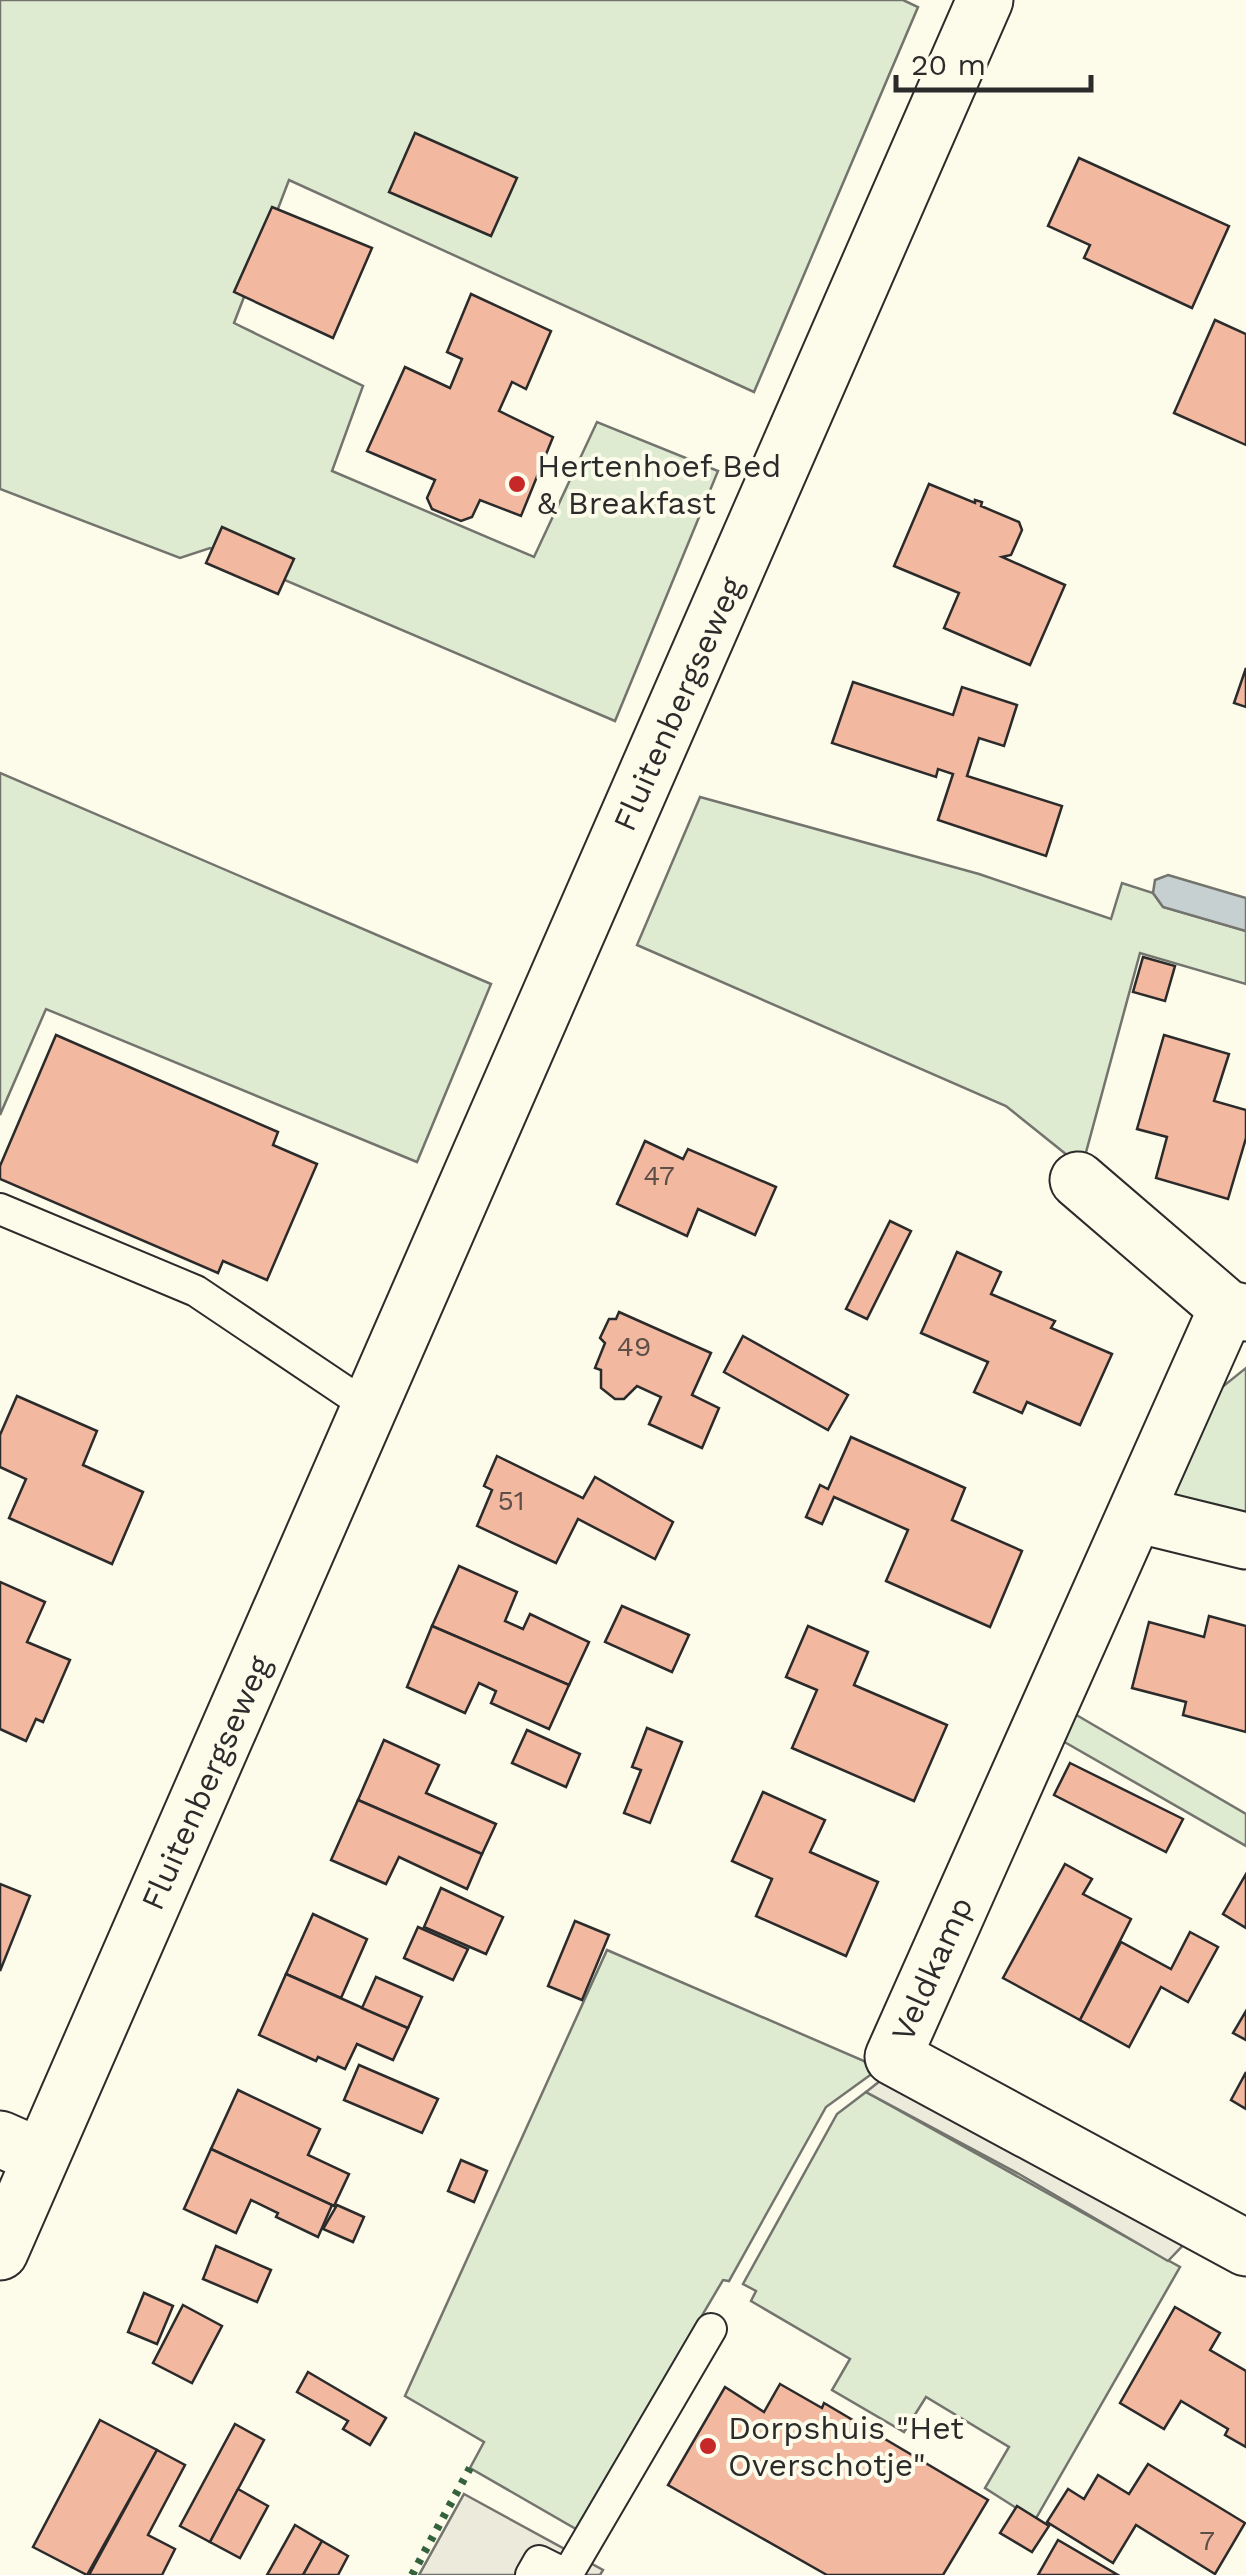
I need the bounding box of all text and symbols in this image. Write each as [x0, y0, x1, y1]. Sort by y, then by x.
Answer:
scale bar [896, 30, 1091, 92]
text: 20 m [911, 47, 986, 82]
place label: Hertenhoef Bed & Breakfast [537, 447, 781, 522]
marker: Hertenhoef Bed & Breakfast [506, 473, 528, 495]
street label: Fluitenbergseweg [605, 570, 751, 837]
house number: 47 [643, 1159, 675, 1192]
house number: 49 [617, 1330, 651, 1363]
house number: 51 [497, 1484, 525, 1517]
street label: Fluitenbergseweg [133, 1649, 279, 1916]
street label: Veldkamp [883, 1891, 981, 2047]
place label: Dorpshuis "Het Overschotje" [728, 2409, 964, 2484]
marker: Dorpshuis "Het Overschotje" [697, 2435, 719, 2457]
house number: 7 [1199, 2524, 1215, 2557]

